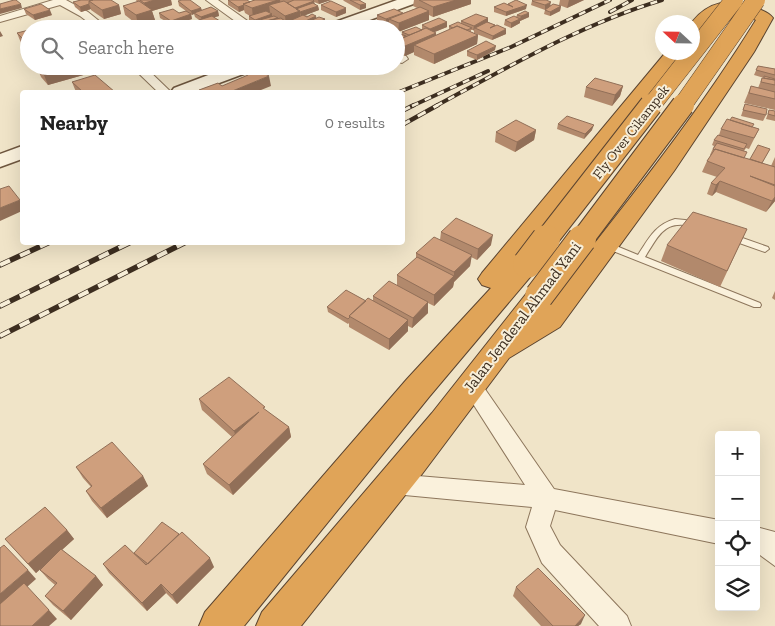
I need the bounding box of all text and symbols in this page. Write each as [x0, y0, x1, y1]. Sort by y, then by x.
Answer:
north arrow [655, 15, 700, 60]
search box [20, 20, 405, 75]
icon: search [38, 34, 66, 62]
text: Search here [78, 36, 174, 59]
street label: Fly Over Cikampek [589, 81, 673, 182]
text: Nearby [40, 110, 108, 135]
text: 0 results [325, 113, 385, 132]
street label: Jalan Jenderal Ahmad Yani [459, 238, 585, 396]
map controls [715, 431, 760, 611]
button: + [715, 431, 760, 476]
button: − [715, 476, 760, 521]
button: locate [715, 521, 760, 566]
button: layers [715, 566, 760, 611]

